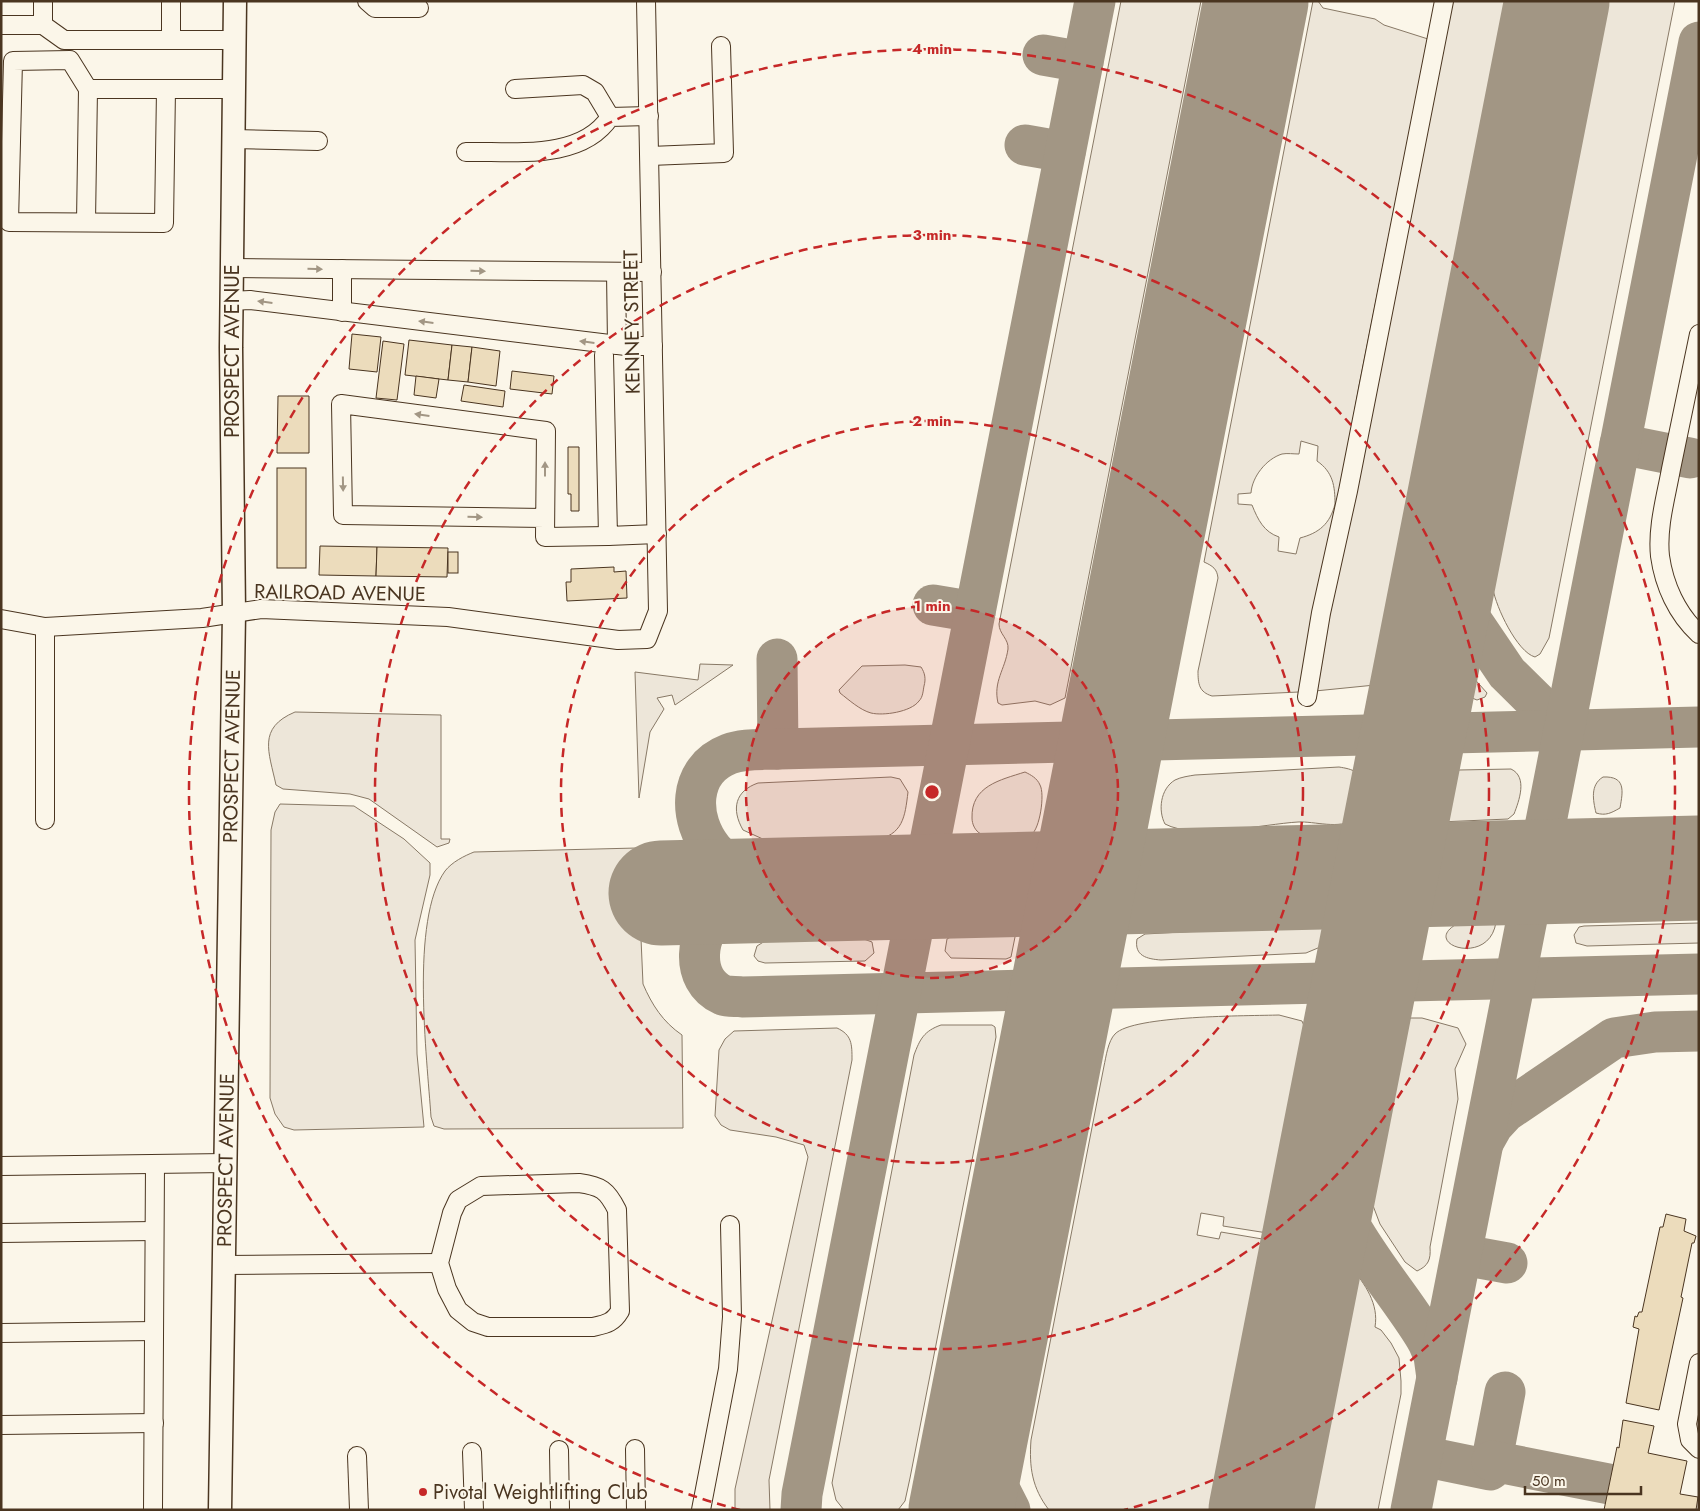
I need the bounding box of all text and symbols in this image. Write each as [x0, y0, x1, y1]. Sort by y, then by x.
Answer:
text: 4 min [912, 38, 952, 60]
text: 3 min [913, 224, 951, 246]
street label: KENNEY STREET [616, 249, 648, 394]
street label: PROSPECT AVENUE [218, 264, 247, 438]
one-way arrow [308, 265, 324, 273]
one-way arrow [470, 267, 486, 275]
one-way arrow [256, 298, 272, 306]
one-way arrow [418, 318, 434, 326]
one-way arrow [579, 338, 595, 346]
one-way arrow [414, 410, 430, 418]
text: 2 min [912, 410, 952, 432]
one-way arrow [542, 461, 550, 477]
one-way arrow [339, 477, 347, 493]
one-way arrow [467, 513, 483, 521]
street label: RAILROAD AVENUE [254, 577, 426, 609]
text: 1 min [913, 595, 951, 617]
street label: PROSPECT AVENUE [216, 669, 248, 843]
centre of rings [923, 783, 941, 801]
street label: PROSPECT AVENUE [210, 1073, 242, 1247]
scale bar [1525, 1464, 1641, 1496]
text: 50 m [1532, 1470, 1566, 1492]
place label: Pivotal Weightlifting Club [433, 1478, 648, 1507]
marker: Pivotal Weightlifting Club [417, 1486, 429, 1498]

